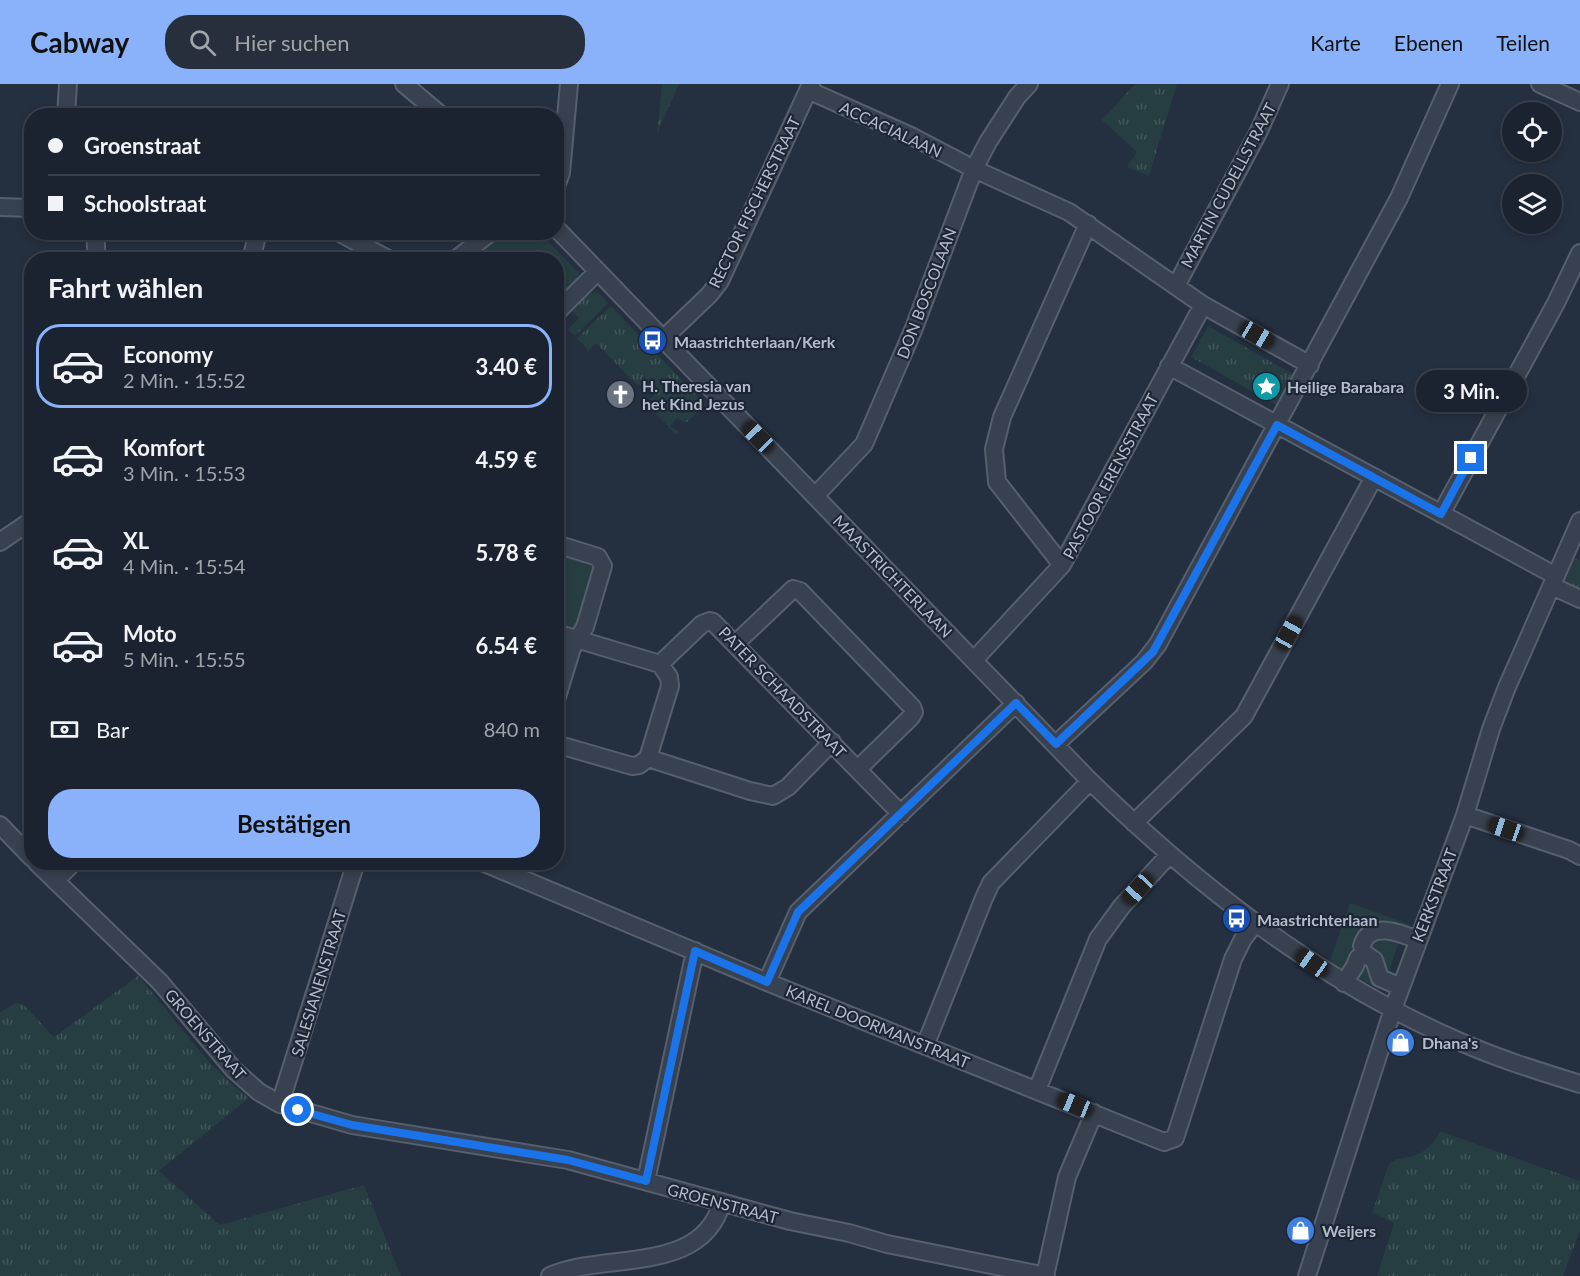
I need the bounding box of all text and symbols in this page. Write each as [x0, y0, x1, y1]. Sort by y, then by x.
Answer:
search box [165, 15, 585, 69]
text: Cabway [30, 25, 129, 59]
icon: search [186, 26, 219, 59]
text: Hier suchen [234, 29, 349, 56]
text: Karte [1310, 30, 1361, 55]
text: Ebenen [1394, 30, 1463, 55]
text: Teilen [1496, 30, 1550, 55]
street label: ACCACIALAAN [837, 97, 945, 161]
street label: MARTIN CUDELLSTRAAT [1176, 99, 1280, 271]
map controls [1502, 102, 1562, 234]
button: locate [1502, 102, 1562, 162]
street label: RECTOR FISCHERSTRAAT [704, 113, 804, 291]
text: Groenstraat [84, 132, 201, 159]
button: layers [1502, 174, 1562, 234]
text: Schoolstraat [84, 190, 206, 217]
street label: DON BOSCOLAAN [892, 225, 960, 361]
text: Fahrt wählen [48, 271, 203, 304]
car [1237, 318, 1277, 352]
bus stop icon: Maastrichterlaan/Kerk [637, 325, 669, 357]
place label: Maastrichterlaan/Kerk [674, 332, 836, 351]
icon: car [51, 339, 105, 393]
text: Economy [123, 341, 213, 368]
text: 3.40 € [475, 353, 537, 380]
text: 2 Min. · 15:52 [123, 368, 246, 392]
place icon: Heilige Barabara [1250, 370, 1282, 402]
callout: 3 Min. [1416, 371, 1526, 413]
place label: H. Theresia van het Kind Jezus [642, 376, 751, 413]
place label: Heilige Barabara [1287, 377, 1404, 396]
church icon: H. Theresia van het Kind Jezus [605, 378, 637, 410]
text: 3 Min. [1443, 379, 1500, 403]
street label: PASTOOR ERENSSTRAAT [1058, 390, 1162, 562]
car [739, 418, 777, 456]
icon: car [51, 432, 105, 486]
text: Komfort [123, 434, 205, 461]
route end [1457, 444, 1484, 471]
text: 4.59 € [475, 446, 537, 473]
text: 3 Min. · 15:53 [123, 461, 246, 485]
street label: MAASTRICHTERLAAN [830, 511, 956, 641]
icon: car [51, 525, 105, 579]
text: XL [123, 527, 149, 554]
text: 5.78 € [475, 539, 537, 566]
text: 4 Min. · 15:54 [123, 554, 246, 578]
car [1272, 613, 1306, 653]
icon: car [51, 618, 105, 672]
text: Moto [123, 620, 177, 647]
street label: PATER SCHAADSTRAAT [715, 623, 851, 762]
text: 6.54 € [475, 632, 537, 659]
text: 5 Min. · 15:55 [123, 647, 246, 671]
icon: cash [48, 713, 81, 746]
text: Bar [96, 716, 129, 743]
text: 840 m [484, 717, 540, 741]
button: Bestätigen [48, 789, 540, 858]
car [1486, 815, 1526, 843]
street label: KERKSTRAAT [1407, 845, 1461, 944]
car [1119, 870, 1157, 908]
bus stop icon: Maastrichterlaan [1220, 903, 1252, 935]
street label: SALESIANENSTRAAT [287, 907, 350, 1059]
place label: Maastrichterlaan [1257, 910, 1377, 929]
car [1292, 945, 1332, 981]
street label: KAREL DOORMANSTRAAT [783, 980, 973, 1072]
street label: GROENSTRAAT [161, 985, 251, 1084]
shop icon: Dhana's [1385, 1026, 1417, 1058]
place label: Dhana's [1422, 1033, 1478, 1052]
car [1055, 1090, 1095, 1120]
route start [284, 1096, 311, 1123]
street label: GROENSTRAAT [665, 1179, 781, 1227]
shop icon: Weijers [1285, 1214, 1317, 1246]
place label: Weijers [1322, 1221, 1376, 1240]

